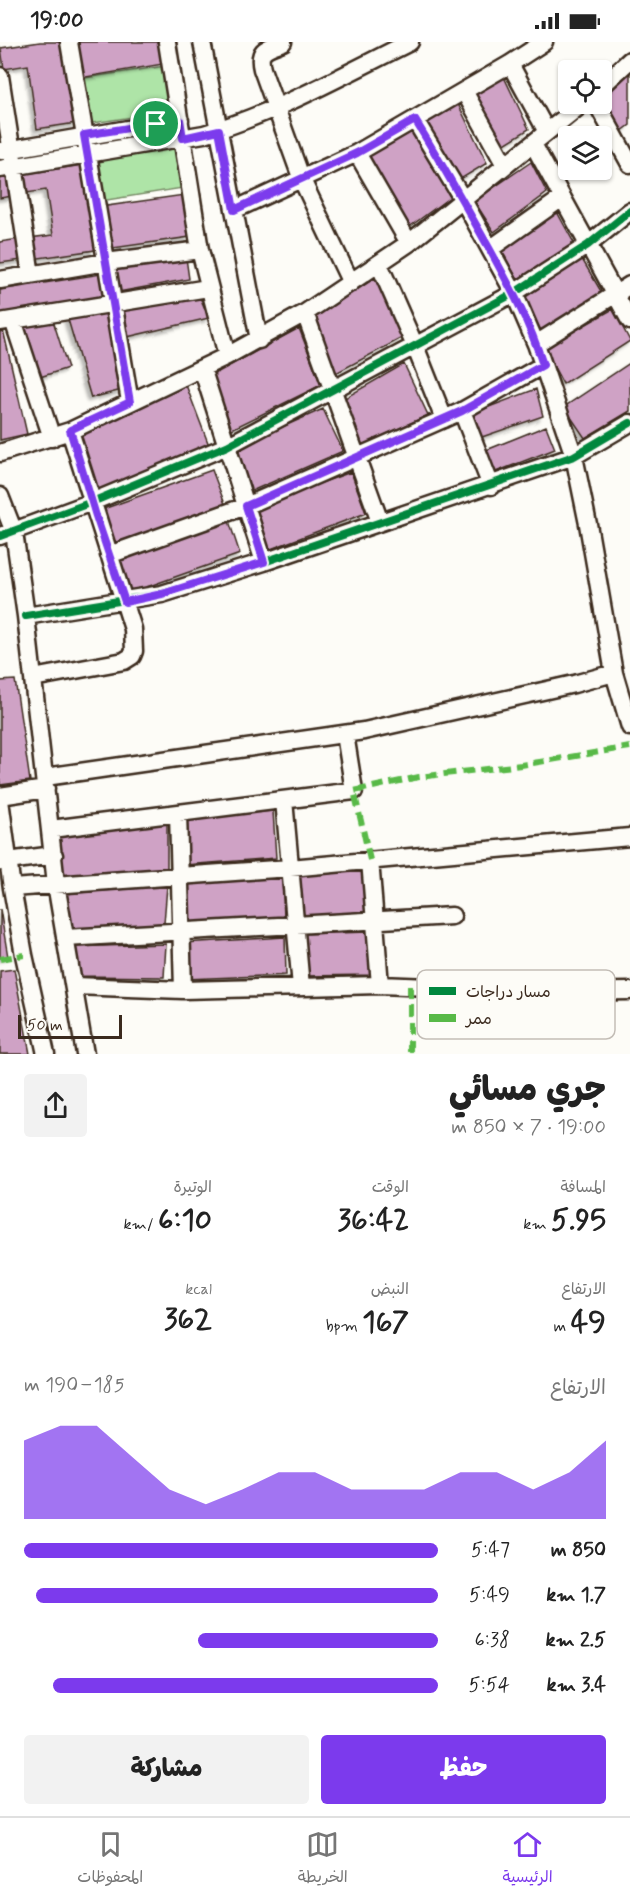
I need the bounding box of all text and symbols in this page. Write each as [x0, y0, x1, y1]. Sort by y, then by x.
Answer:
text: 19:00 [30, 7, 84, 35]
map controls [558, 60, 612, 180]
button: locate [558, 60, 612, 114]
pin [130, 98, 181, 149]
icon: arrive [139, 107, 172, 140]
button: layers [558, 126, 612, 180]
legend [417, 970, 615, 1039]
text: مسار دراجات [466, 982, 551, 1003]
text: ممر [464, 1009, 492, 1030]
scale bar [18, 1012, 122, 1040]
text: 50 m [27, 1015, 63, 1036]
text: جري مسائي [449, 1069, 606, 1113]
button: share [24, 1074, 87, 1137]
text: 19:00 · 7 × 850 m [451, 1114, 606, 1141]
text: الوتيرة [173, 1177, 212, 1198]
text: الوقت [372, 1177, 409, 1198]
text: المسافة [560, 1177, 606, 1198]
text: 6:10 [158, 1201, 212, 1240]
text: 36:42 [338, 1201, 409, 1240]
text: 5.95 [551, 1201, 606, 1240]
text: /km [123, 1214, 158, 1235]
text: km [523, 1214, 551, 1235]
text: kcal [185, 1279, 212, 1300]
text: النبض [371, 1279, 409, 1300]
text: الارتفاع [561, 1279, 606, 1300]
text: 362 [164, 1300, 212, 1339]
text: 167 [362, 1303, 409, 1342]
text: 49 [571, 1303, 606, 1342]
text: bpm [326, 1316, 362, 1337]
text: m [554, 1316, 571, 1337]
text: 185–190 m [24, 1372, 125, 1399]
text: الارتفاع [550, 1375, 606, 1402]
text: 5:47 [471, 1537, 510, 1564]
text: 850 m [551, 1537, 606, 1564]
text: 5:49 [469, 1582, 510, 1609]
text: 1.7 km [546, 1582, 606, 1609]
text: 6:38 [474, 1627, 510, 1654]
text: 2.5 km [545, 1627, 606, 1654]
text: 5:54 [469, 1672, 510, 1699]
text: 3.4 km [547, 1672, 606, 1699]
button: مشاركة [24, 1735, 309, 1804]
button: حفظ [321, 1735, 606, 1804]
tab: المحفوظات [77, 1828, 143, 1891]
tab: الخريطة [298, 1828, 348, 1891]
tab: الرئيسية [502, 1828, 553, 1891]

